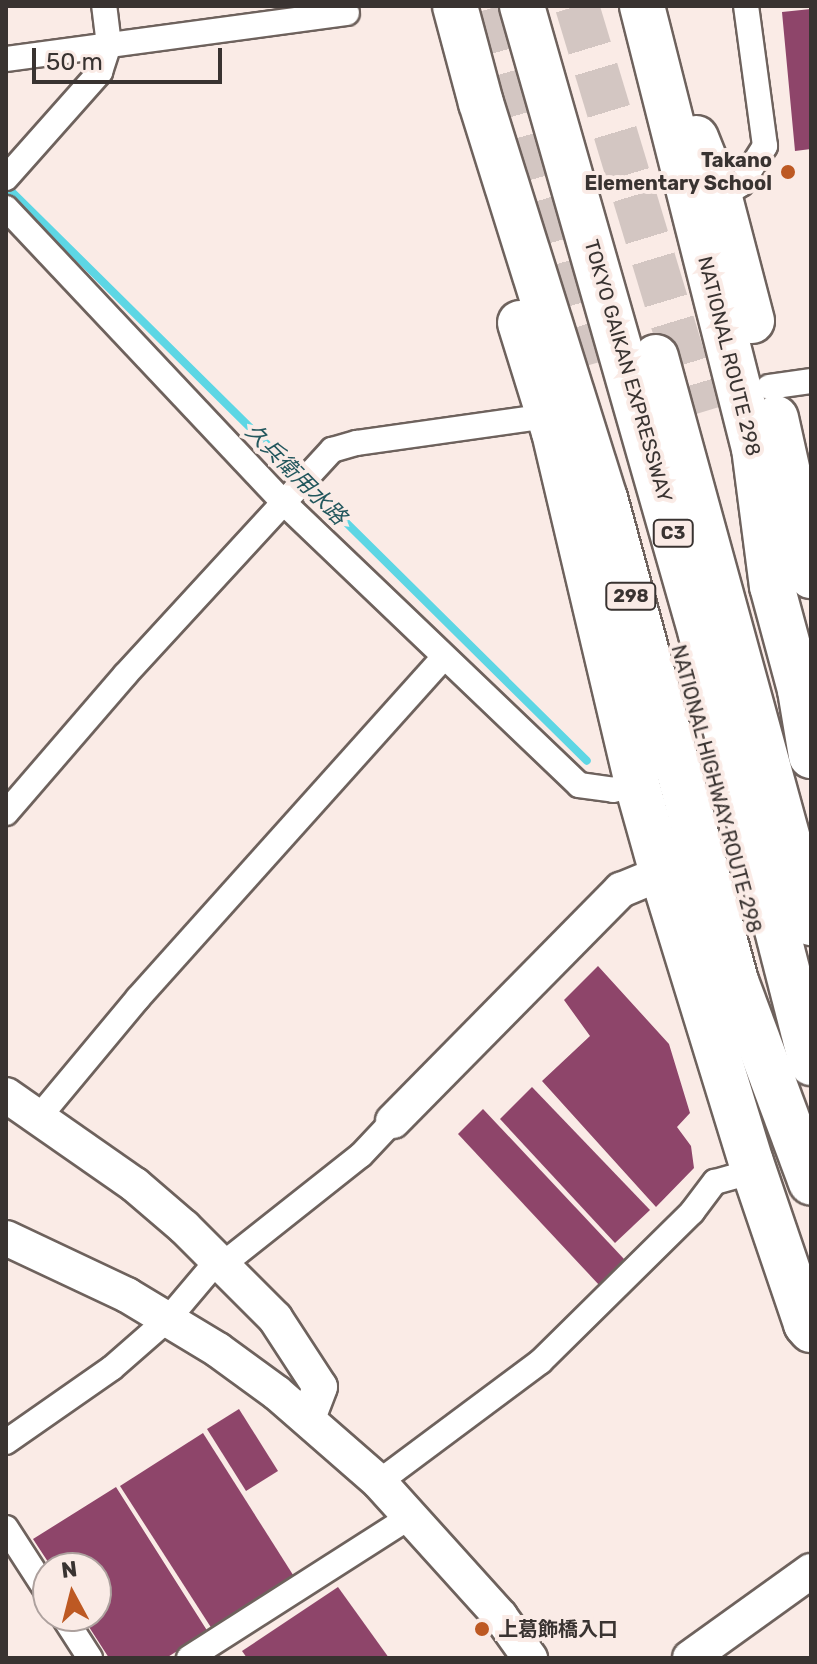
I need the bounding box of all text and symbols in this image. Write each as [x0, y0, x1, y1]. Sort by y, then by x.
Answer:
scale bar [36, 32, 226, 82]
text: 50 m [46, 48, 103, 76]
place label: Takano Elementary School [584, 148, 772, 195]
marker: Takano Elementary School [779, 163, 797, 181]
street label: TOKYO GAIKAN EXPRESSWAY [579, 237, 677, 505]
street label: NATIONAL ROUTE 298 [693, 253, 765, 459]
water label: 久兵衛用水路 [240, 418, 352, 530]
road number: C3 [651, 519, 695, 547]
road number: 298 [605, 582, 657, 610]
street label: NATIONAL HIGHWAY ROUTE 298 [666, 642, 766, 936]
north arrow [32, 1552, 112, 1632]
text: N [60, 1555, 79, 1584]
place label: 上葛飾橋入口 [498, 1617, 618, 1641]
marker: 上葛飾橋入口 [473, 1620, 491, 1638]

